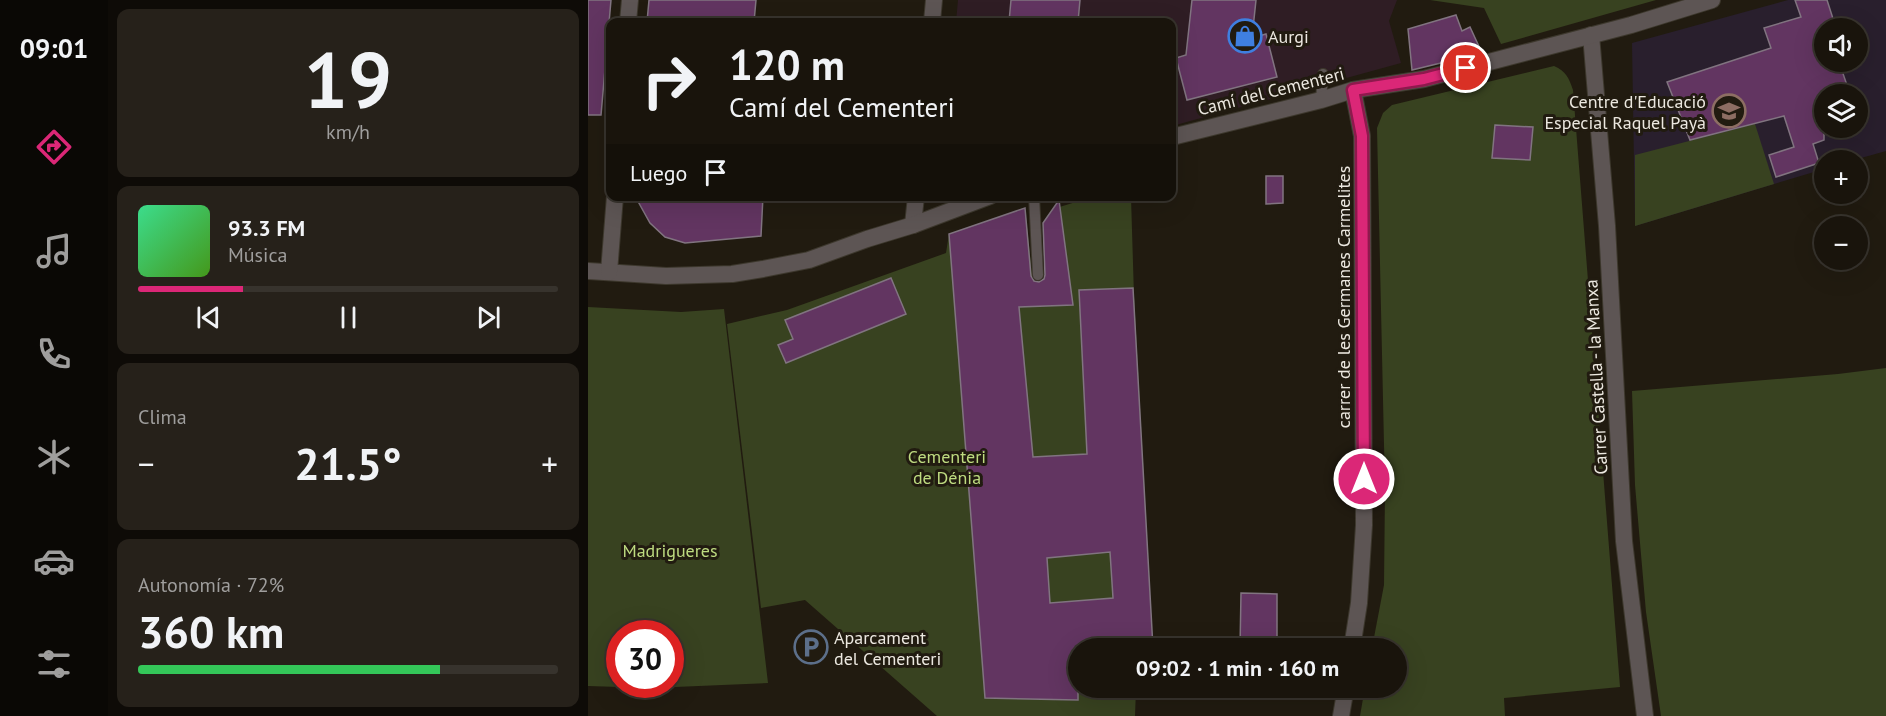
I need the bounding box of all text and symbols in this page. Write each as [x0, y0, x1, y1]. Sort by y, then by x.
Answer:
shop icon: Aurgi [1227, 18, 1263, 54]
map controls [1814, 18, 1868, 270]
button: sound [1814, 18, 1868, 72]
place label: Aurgi [1268, 25, 1309, 48]
text: 19 [304, 29, 392, 130]
text: 09:01 [20, 31, 88, 65]
text: 120 m [729, 37, 845, 92]
icon: right [630, 42, 708, 120]
pin [1440, 42, 1491, 93]
icon: arrive [1449, 51, 1482, 84]
street label: Camí del Cementeri [1195, 62, 1347, 120]
button: layers [1814, 84, 1868, 138]
text: Camí del Cementeri [729, 90, 955, 124]
place label: Centre d'Educació Especial Raquel Payà [1544, 90, 1706, 134]
school or university icon: Centre d'Educació Especial Raquel Payà [1711, 93, 1747, 129]
text: km/h [326, 119, 370, 145]
icon: directions [33, 126, 75, 168]
button: + [1814, 150, 1868, 204]
icon: arrive [699, 156, 732, 189]
text: Luego [630, 159, 687, 187]
street label: carrer de les Germanes Carmelites [1332, 166, 1355, 428]
text: 93.3 FM [228, 214, 305, 242]
button: − [1814, 216, 1868, 270]
icon: music [33, 230, 75, 272]
text: Música [228, 242, 287, 268]
street label: Carrer Castella - la Manxa [1579, 279, 1613, 475]
icon: previous [192, 301, 225, 334]
icon: pause [332, 301, 365, 334]
icon: next [472, 301, 505, 334]
icon: phone [33, 333, 75, 375]
text: Clima [138, 404, 187, 430]
text: 21.5° [294, 434, 402, 492]
icon: climate [33, 436, 75, 478]
text: − [138, 442, 155, 485]
text: + [541, 442, 558, 485]
park label: Cementeri de Dénia [908, 445, 986, 489]
position arrow [1332, 447, 1396, 511]
park label: Madrigueres [622, 539, 718, 562]
icon: car [33, 540, 75, 582]
text: Autonomía · 72% [138, 572, 284, 598]
text: 360 km [138, 602, 284, 660]
speed limit sign: 30 [606, 620, 684, 698]
place label: Aparcament del Cementeri [834, 626, 941, 670]
parking icon: Aparcament del Cementeri [793, 629, 829, 665]
icon: filters [33, 643, 75, 685]
text: 09:02 · 1 min · 160 m [1136, 654, 1339, 682]

